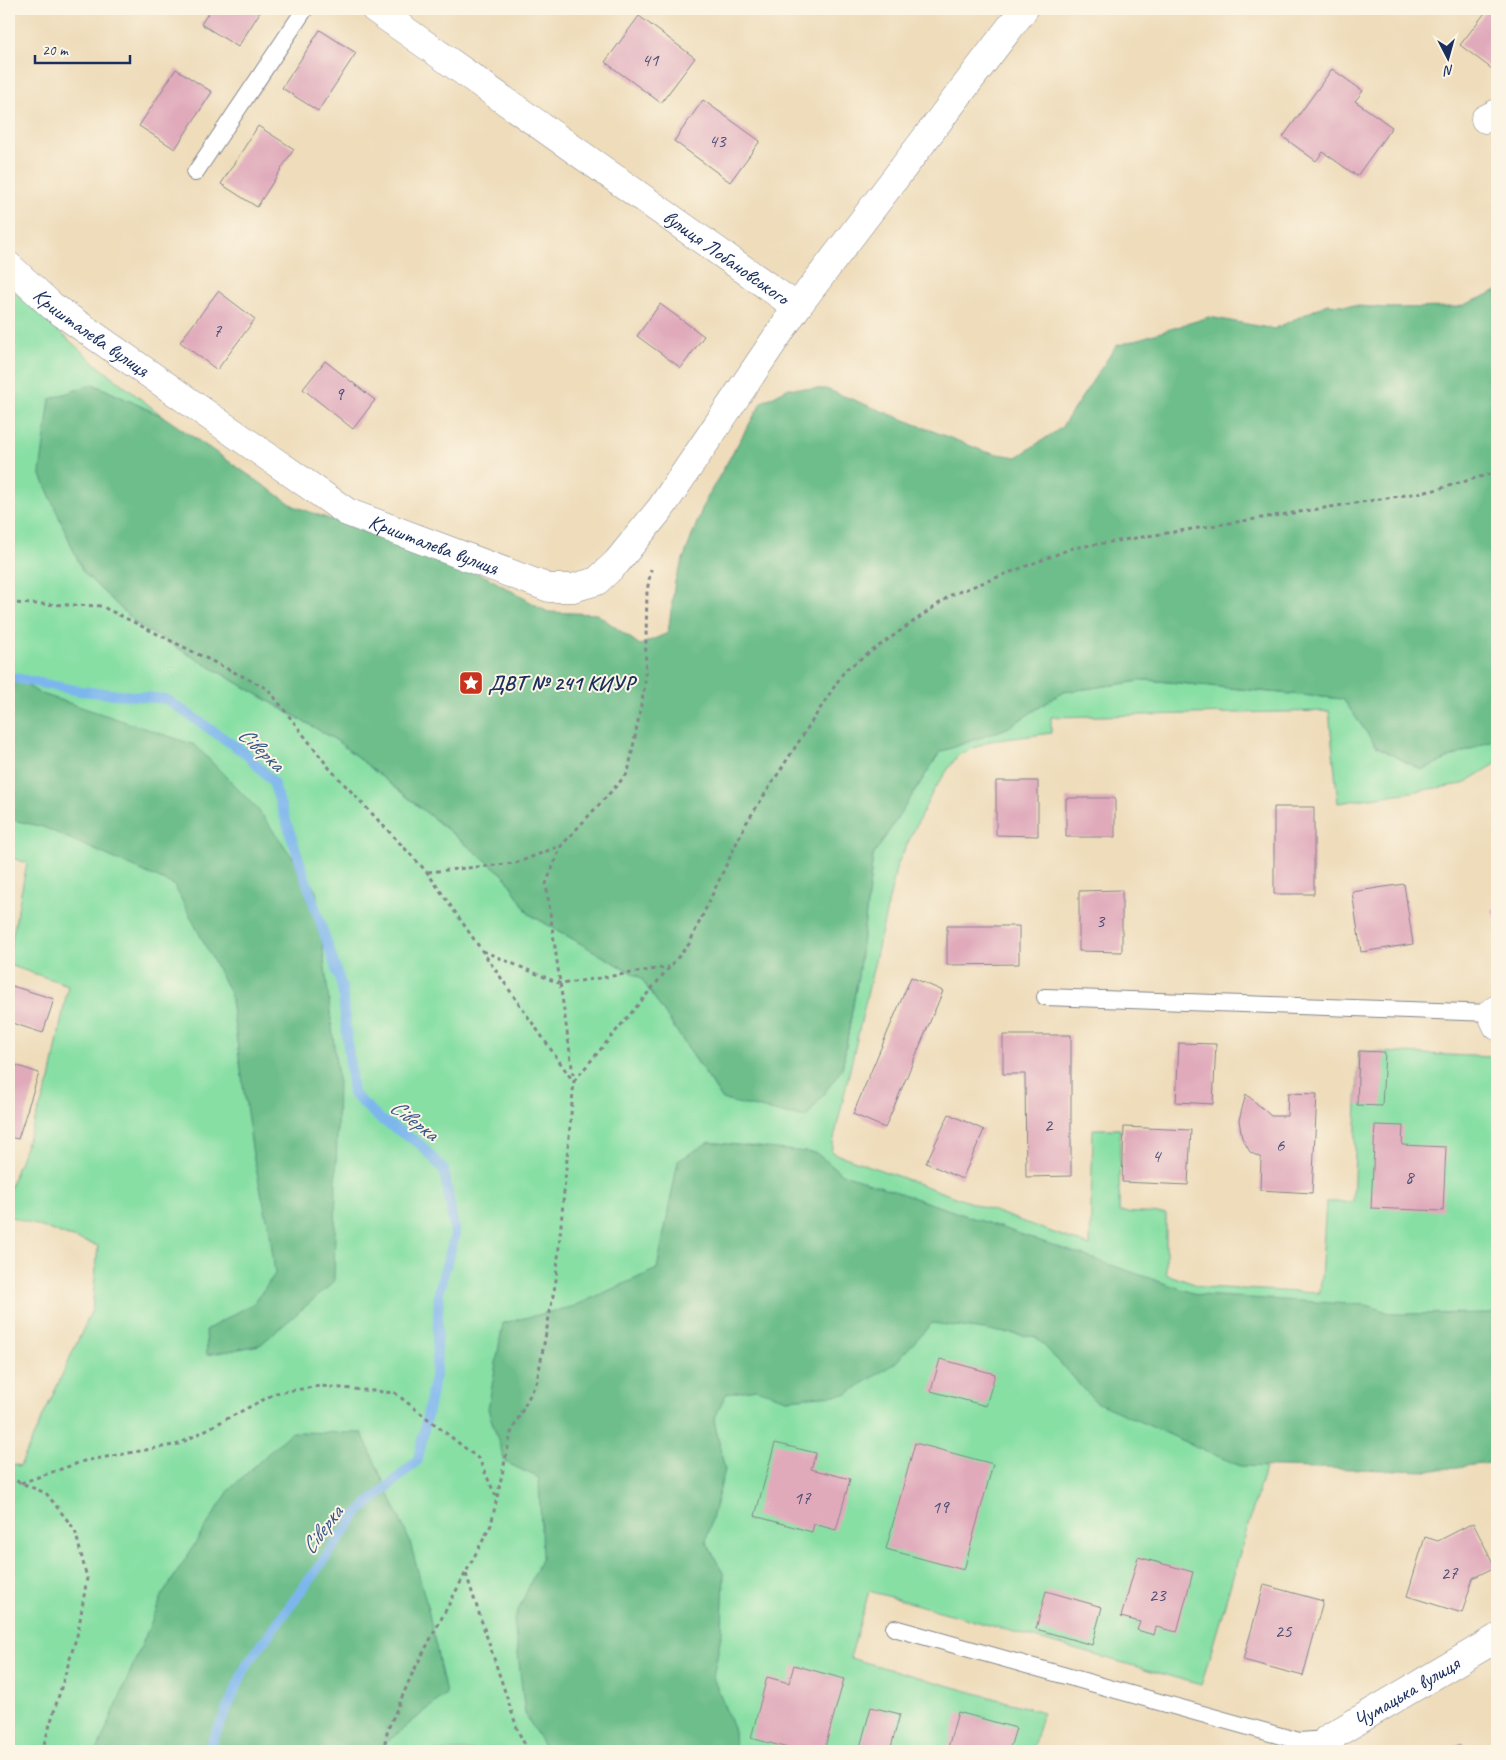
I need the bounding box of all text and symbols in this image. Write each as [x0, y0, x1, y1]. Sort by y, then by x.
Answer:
scale bar [35, 32, 130, 64]
north arrow [1424, 32, 1474, 82]
text: 20 m [42, 41, 69, 60]
house number: 41 [641, 48, 660, 72]
text: N [1442, 62, 1455, 80]
house number: 43 [708, 129, 727, 153]
street label: вулиця Лобановського [658, 204, 796, 312]
street label: Кришталева вулиця [28, 282, 155, 384]
house number: 7 [213, 319, 223, 343]
house number: 9 [335, 382, 345, 406]
street label: Кришталева вулиця [365, 508, 503, 581]
place icon: ДВТ № 241 КИУР [458, 670, 484, 696]
place label: ДВТ № 241 КИУР [488, 670, 638, 696]
water label: Сіверка [232, 721, 292, 779]
house number: 3 [1096, 909, 1106, 933]
water label: Сіверка [384, 1093, 446, 1149]
house number: 2 [1044, 1113, 1054, 1137]
house number: 6 [1276, 1133, 1286, 1157]
house number: 4 [1152, 1144, 1163, 1168]
house number: 8 [1405, 1165, 1416, 1189]
house number: 17 [793, 1486, 812, 1510]
house number: 19 [931, 1495, 950, 1519]
water label: Сіверка [295, 1498, 351, 1560]
house number: 27 [1440, 1561, 1459, 1585]
house number: 23 [1148, 1583, 1167, 1607]
house number: 25 [1274, 1619, 1293, 1643]
street label: Чумацька вулиця [1349, 1649, 1466, 1733]

